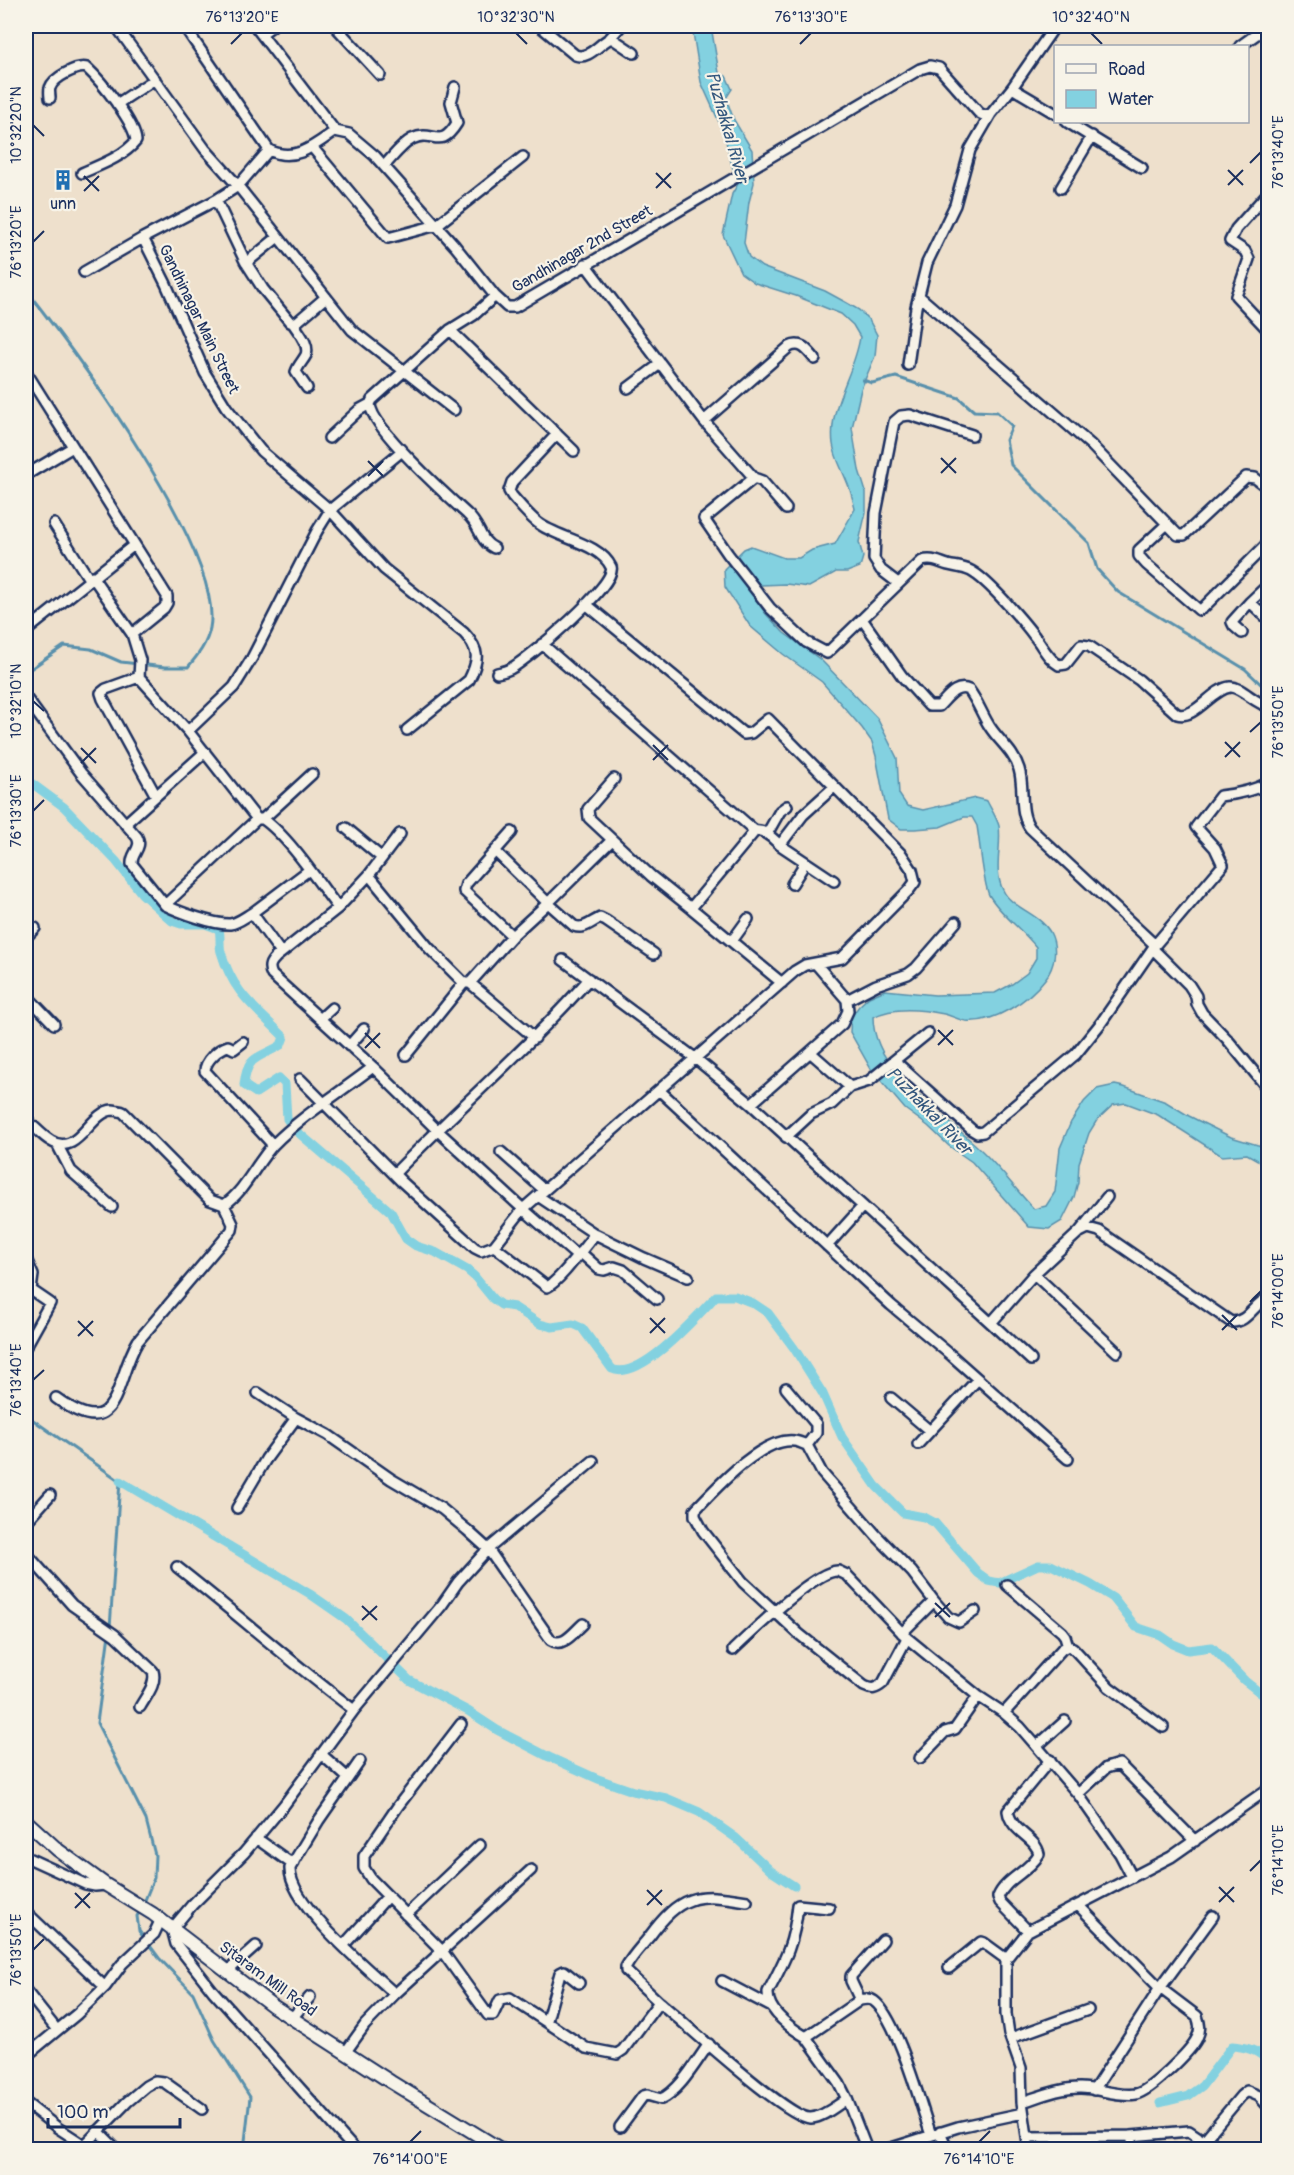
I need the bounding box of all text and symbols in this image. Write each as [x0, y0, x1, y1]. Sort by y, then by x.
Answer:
text: 76°13'20"E [206, 8, 279, 27]
text: 10°32'30"N [477, 8, 555, 27]
text: 76°13'30"E [775, 8, 848, 27]
text: 10°32'40"N [1052, 8, 1130, 27]
legend [1054, 45, 1249, 123]
text: Road [1108, 58, 1145, 81]
water label: Puzhakkal River [700, 69, 755, 188]
text: 10°32'20"N [7, 86, 26, 164]
text: Water [1108, 88, 1154, 111]
text: 76°13'40"E [1269, 115, 1288, 189]
building icon: unn [51, 168, 75, 192]
place label: unn [50, 194, 76, 214]
street label: Gandhinagar 2nd Street [508, 200, 656, 297]
text: 76°13'20"E [7, 205, 26, 278]
street label: Gandhinagar Main Street [154, 241, 244, 397]
text: 10°32'10"N [7, 664, 26, 738]
text: 76°13'50"E [1269, 685, 1288, 758]
text: 76°13'30"E [7, 774, 26, 847]
water label: Puzhakkal River [881, 1062, 979, 1162]
text: 76°14'00"E [1269, 1253, 1288, 1329]
text: 76°13'40"E [7, 1343, 26, 1417]
text: 76°14'10"E [1269, 1824, 1288, 1895]
text: 76°13'50"E [7, 1913, 26, 1986]
street label: Sitaram Mill Road [215, 1937, 321, 2021]
scale bar [48, 2091, 180, 2129]
text: 100 m [57, 2101, 109, 2124]
text: 76°14'00"E [372, 2150, 448, 2169]
text: 76°14'10"E [944, 2150, 1015, 2169]

